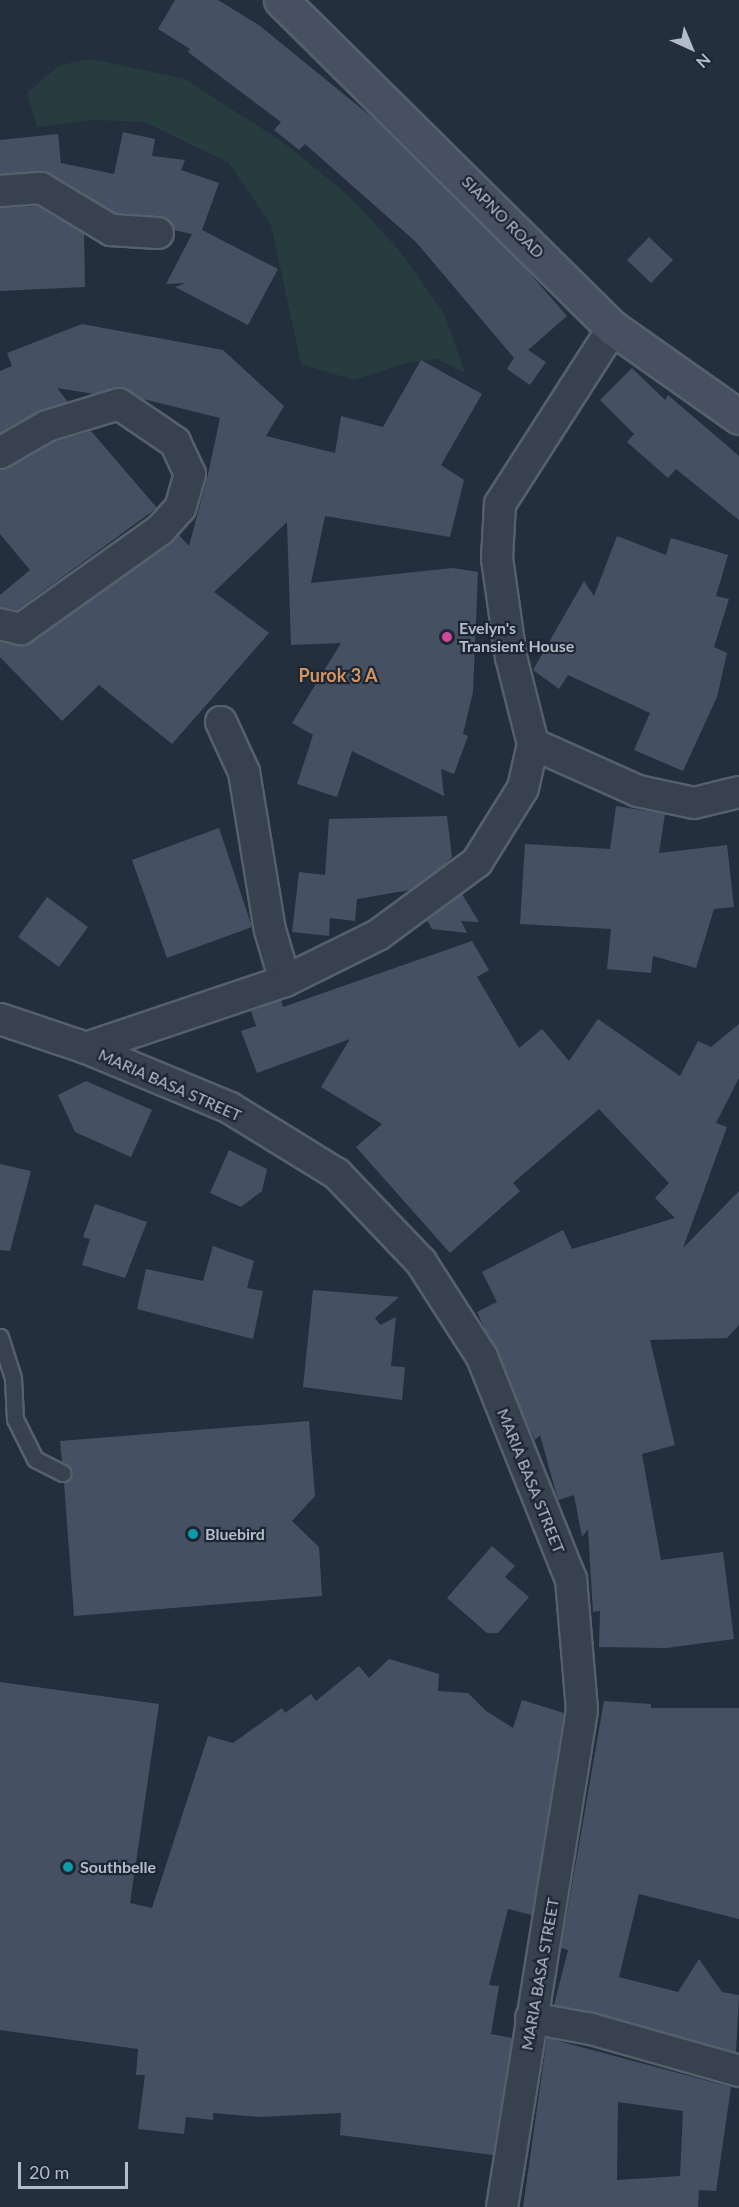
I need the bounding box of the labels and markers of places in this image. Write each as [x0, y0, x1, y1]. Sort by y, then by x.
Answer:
place label: Evelyn's Transient House [459, 618, 574, 656]
marker: Evelyn's Transient House [440, 630, 454, 644]
place label: Bluebird [205, 1524, 265, 1544]
marker: Bluebird [186, 1527, 200, 1541]
place label: Southbelle [80, 1857, 156, 1877]
marker: Southbelle [61, 1860, 75, 1874]

